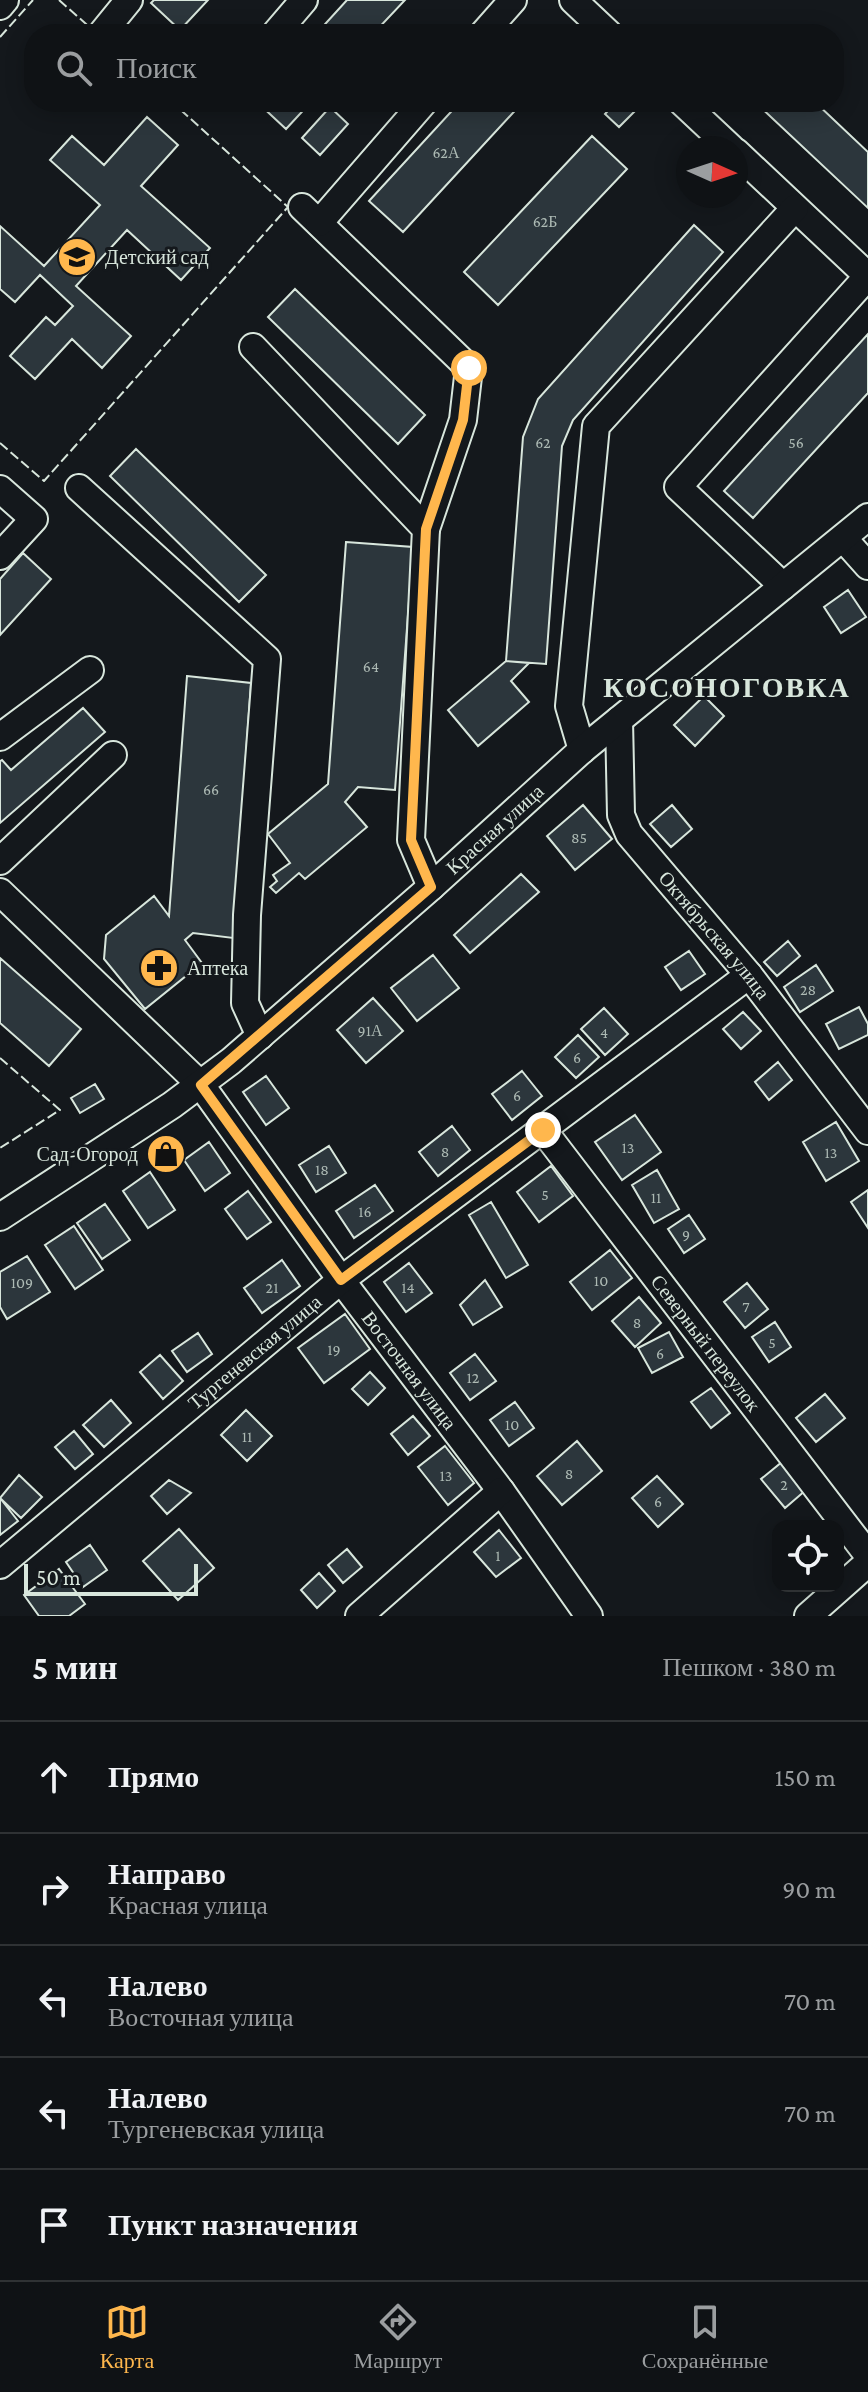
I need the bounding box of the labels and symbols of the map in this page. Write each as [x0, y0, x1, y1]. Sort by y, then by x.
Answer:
north arrow [676, 136, 748, 208]
house number: 62А [433, 144, 460, 161]
house number: 62Б [533, 213, 557, 230]
school or university icon: Детский сад [56, 236, 98, 278]
place label: Детский сад [105, 246, 209, 269]
route start [451, 350, 487, 386]
house number: 62 [535, 434, 551, 451]
house number: 56 [788, 434, 804, 451]
house number: 64 [363, 658, 379, 675]
district label: КОСОНОГОВКА [603, 672, 851, 703]
street label: Красная улица [442, 780, 548, 879]
house number: 66 [203, 781, 219, 798]
house number: 85 [571, 829, 587, 846]
street label: Октябрьская улица [654, 867, 774, 1004]
pharmacy icon: Аптека [138, 947, 180, 989]
place label: Аптека [187, 957, 248, 979]
house number: 28 [800, 981, 816, 998]
house number: 91А [358, 1022, 383, 1039]
house number: 4 [600, 1024, 608, 1041]
house number: 6 [573, 1049, 581, 1066]
house number: 6 [513, 1087, 521, 1104]
route end [525, 1112, 561, 1148]
shop icon: Сад-Огород [145, 1133, 187, 1175]
house number: 13 [622, 1139, 634, 1156]
place label: Сад-Огород [37, 1143, 138, 1166]
house number: 8 [441, 1143, 449, 1160]
house number: 13 [825, 1144, 837, 1161]
house number: 18 [315, 1161, 329, 1178]
house number: 5 [541, 1186, 549, 1203]
house number: 11 [651, 1189, 661, 1206]
house number: 16 [358, 1203, 372, 1220]
house number: 9 [682, 1226, 690, 1243]
street label: Северный переулок [647, 1270, 765, 1416]
house number: 10 [594, 1272, 608, 1289]
house number: 109 [11, 1274, 33, 1291]
house number: 21 [266, 1279, 278, 1296]
house number: 14 [401, 1279, 415, 1296]
street label: Тургеневская улица [184, 1290, 326, 1414]
house number: 7 [742, 1298, 750, 1315]
street label: Восточная улица [358, 1307, 461, 1434]
house number: 8 [633, 1314, 641, 1331]
house number: 5 [768, 1334, 776, 1351]
house number: 19 [327, 1341, 341, 1358]
house number: 6 [656, 1345, 664, 1362]
house number: 12 [467, 1369, 480, 1386]
house number: 10 [505, 1416, 519, 1433]
house number: 11 [242, 1428, 252, 1445]
house number: 8 [565, 1465, 573, 1482]
house number: 13 [440, 1467, 452, 1484]
house number: 2 [780, 1476, 788, 1493]
house number: 6 [654, 1493, 662, 1510]
house number: 1 [495, 1547, 501, 1564]
scale bar [24, 1560, 198, 1596]

